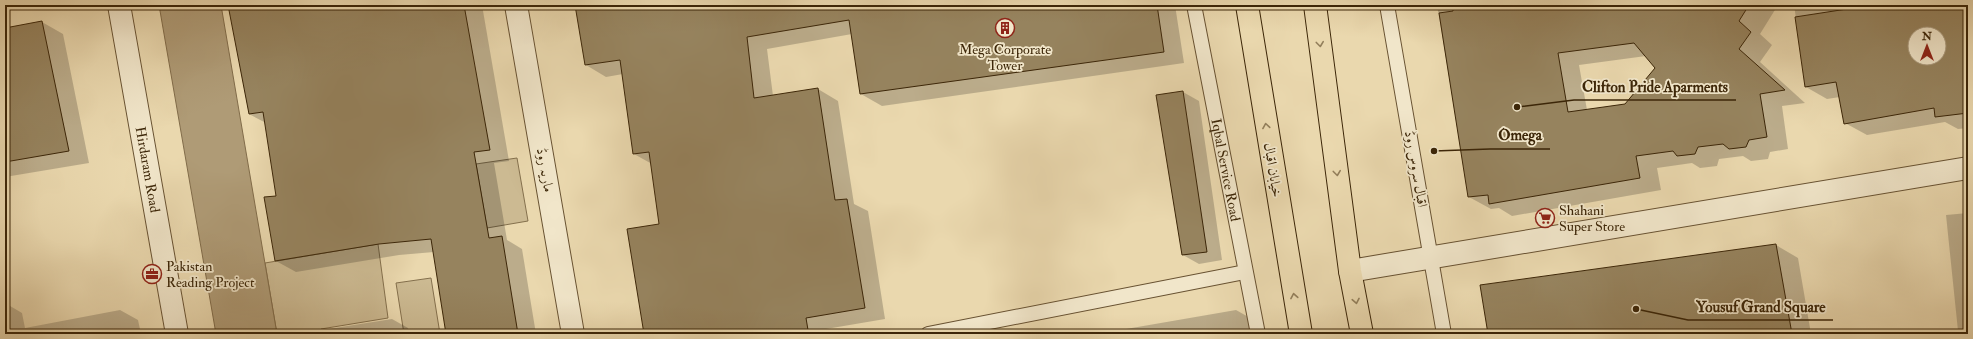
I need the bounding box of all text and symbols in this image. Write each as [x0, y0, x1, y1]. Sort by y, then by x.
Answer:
building icon: Mega Corporate Tower [994, 17, 1016, 39]
north arrow [1907, 26, 1947, 66]
text: N [1921, 30, 1933, 43]
place label: Mega Corporate Tower [959, 41, 1051, 74]
one-way arrow [1315, 41, 1324, 47]
callout: Clifton Pride Aparments [1574, 73, 1736, 100]
text: Clifton Pride Aparments [1582, 78, 1728, 98]
street label: Iqbal Service Road [1208, 117, 1244, 223]
callout: Omega [1490, 122, 1550, 149]
one-way arrow [1263, 123, 1271, 129]
street label: Hirdaram Road [132, 125, 164, 214]
text: Omega [1498, 126, 1543, 146]
street label: اقبال سروس روڈ [1400, 129, 1431, 209]
street label: خیابان اقبال [1260, 142, 1286, 198]
street label: ماریہ روڈ [533, 146, 557, 194]
one-way arrow [1332, 170, 1341, 176]
place label: Shahani Super Store [1559, 202, 1625, 236]
supermarket icon: Shahani Super Store [1534, 207, 1556, 229]
place label: Pakistan Reading Project [166, 258, 255, 291]
office icon: Pakistan Reading Project [141, 263, 163, 285]
one-way arrow [1291, 293, 1299, 299]
callout: Yousuf Grand Square [1688, 293, 1833, 320]
one-way arrow [1351, 298, 1359, 304]
text: Yousuf Grand Square [1695, 298, 1826, 318]

